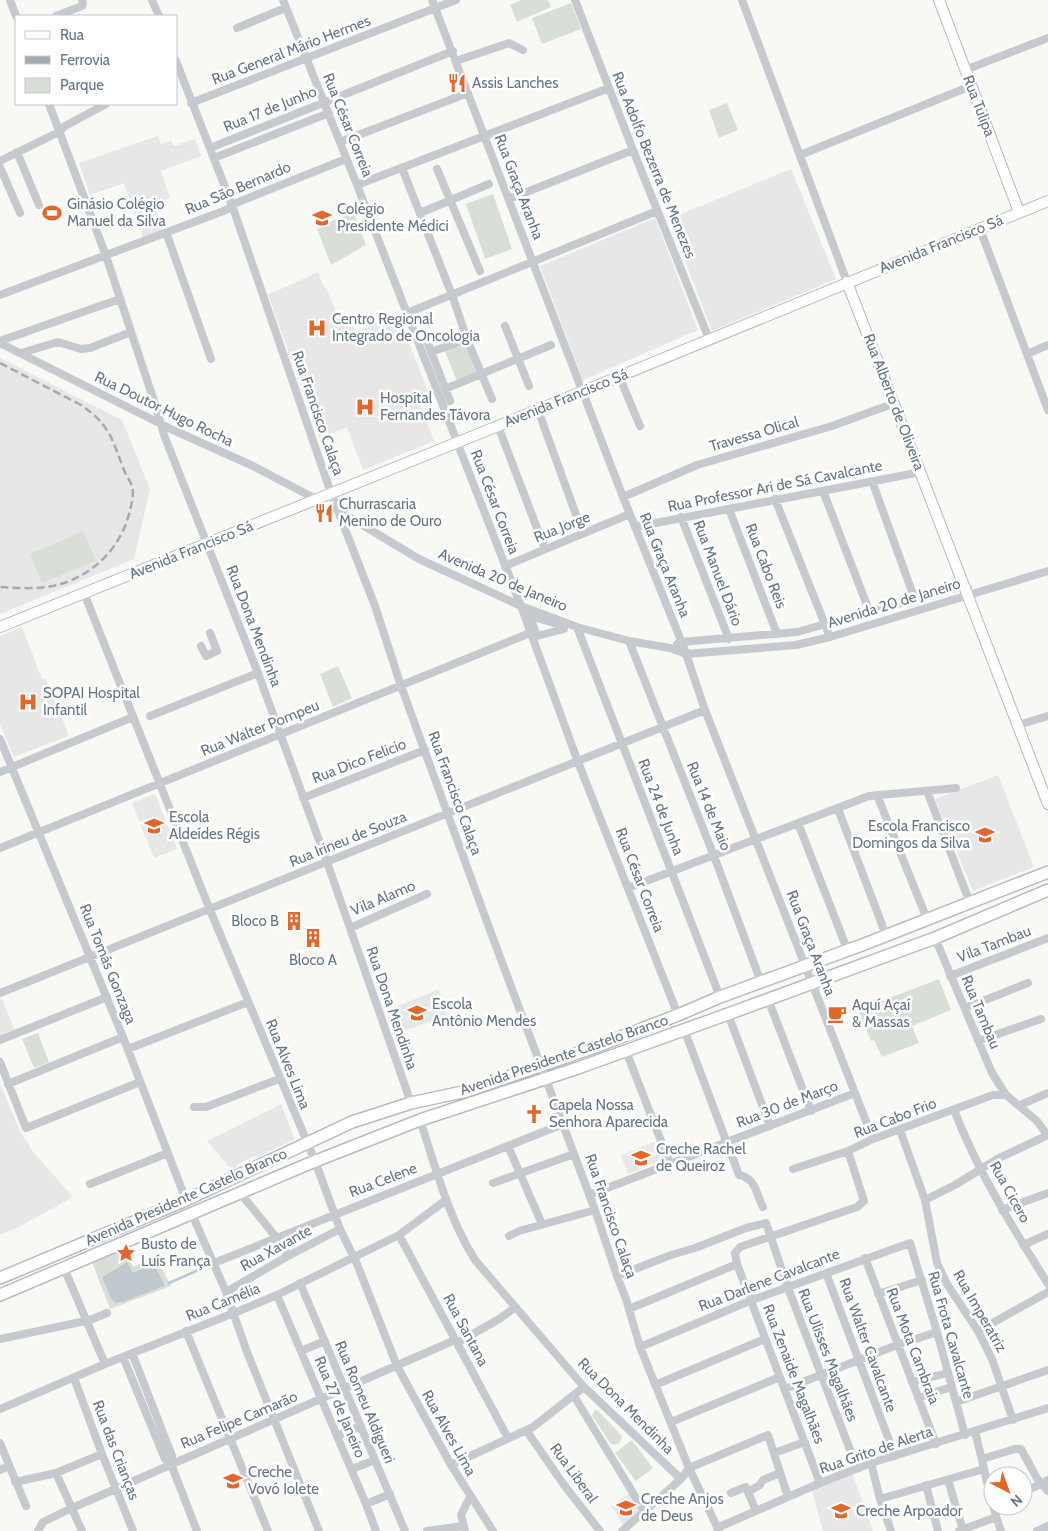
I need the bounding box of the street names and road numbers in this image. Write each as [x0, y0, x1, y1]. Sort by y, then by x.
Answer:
street label: Rua General Mário Hermes [209, 11, 373, 89]
street label: Rua Adolfo Bezerra de Menezes [608, 69, 700, 261]
street label: Rua César Correia [319, 71, 377, 180]
street label: Rua Tulipa [959, 73, 999, 140]
street label: Rua 17 de Junho [221, 82, 319, 136]
street label: Rua Graça Aranha [491, 132, 548, 243]
street label: Rua São Bernardo [182, 158, 294, 218]
street label: Avenida Francisco Sá [876, 211, 1006, 277]
street label: Rua Alberto de Oliveira [860, 331, 929, 474]
street label: Rua Francisco Calaça [288, 348, 348, 478]
street label: Avenida Francisco Sá [501, 365, 631, 431]
street label: Rua Doutor Hugo Rocha [92, 368, 237, 451]
street label: Travessa Olical [707, 413, 801, 455]
street label: Rua César Correia [467, 447, 523, 557]
street label: Rua Professor Ari de Sá Cavalcante [666, 456, 884, 516]
street label: Rua Jorge [531, 507, 593, 546]
street label: Rua Graça Aranha [636, 510, 694, 621]
street label: Avenida Francisco Sá [126, 517, 256, 583]
street label: Rua Manuel Dário [690, 518, 746, 628]
street label: Rua Cabo Reis [742, 521, 790, 611]
street label: Avenida 20 de Janeiro [436, 545, 570, 615]
street label: Rua Dona Mendinha [223, 563, 286, 690]
street label: Avenida 20 de Janeiro [825, 574, 963, 632]
street label: Rua Walter Pompeu [198, 696, 322, 760]
street label: Rua Francisco Calaça [424, 729, 486, 858]
street label: Rua Dico Felicio [309, 735, 409, 787]
street label: Rua 24 de Junha [634, 756, 688, 858]
street label: Rua 14 de Maio [683, 759, 735, 853]
street label: Rua Irineu de Souza [287, 807, 410, 871]
street label: Rua César Correia [612, 825, 668, 935]
street label: Vila Alamo [348, 876, 418, 920]
street label: Rua Graça Aranha [783, 888, 840, 999]
street label: Rua Tomás Gonzaga [76, 901, 141, 1027]
street label: Vila Tambau [954, 922, 1034, 966]
street label: Rua Dona Mendinha [363, 944, 422, 1072]
street label: Rua Tambau [957, 973, 1005, 1051]
street label: Avenida Presidente Castelo Branco [458, 1011, 670, 1099]
street label: Rua Alves Lima [262, 1016, 315, 1112]
street label: Rua 30 de Março [734, 1076, 840, 1132]
street label: Rua Cabo Frio [851, 1094, 939, 1142]
street label: Avenida Presidente Castelo Branco [82, 1144, 290, 1250]
street label: Rua Francisco Calaça [581, 1151, 641, 1281]
street label: Rua Cicero [986, 1158, 1034, 1226]
street label: Rua Celene [347, 1159, 420, 1201]
street label: Rua Xavante [237, 1221, 315, 1275]
street label: Rua Darlene Cavalcante [696, 1245, 842, 1315]
street label: Rua Imperatriz [949, 1267, 1011, 1355]
street label: Rua Frota Cavalcante [924, 1269, 978, 1401]
street label: Rua Walter Cavalcante [835, 1275, 901, 1415]
street label: Rua Camélia [183, 1279, 263, 1325]
street label: Rua Mota Cambraia [883, 1285, 944, 1407]
street label: Rua Ulisses Magalhães [794, 1286, 862, 1424]
street label: Rua Santana [439, 1291, 493, 1370]
street label: Rua Zenaide Magalhães [759, 1302, 829, 1446]
street label: Rua Romeu Aldigueri [331, 1338, 399, 1466]
street label: Rua 27 de Janeiro [311, 1354, 369, 1460]
street label: Rua Dona Mendinha [574, 1354, 678, 1458]
street label: Rua Felipe Camarão [178, 1387, 300, 1453]
street label: Rua Alves Lima [418, 1387, 480, 1480]
street label: Rua das Crianças [89, 1398, 143, 1502]
street label: Rua Grito de Alerta [817, 1422, 936, 1478]
street label: Rua Liberal [546, 1440, 602, 1507]

